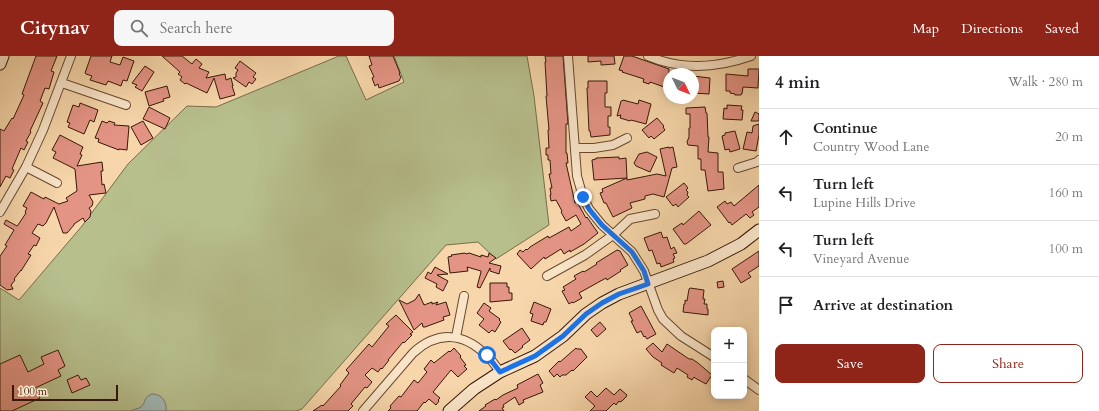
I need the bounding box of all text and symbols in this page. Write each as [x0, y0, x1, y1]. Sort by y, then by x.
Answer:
search box [114, 10, 394, 46]
text: Citynav [20, 15, 90, 41]
icon: search [128, 17, 150, 39]
text: Search here [160, 18, 233, 38]
text: Map [913, 19, 939, 38]
text: Directions [961, 19, 1023, 38]
text: Saved [1045, 19, 1079, 38]
north arrow [663, 68, 699, 104]
text: 4 min [775, 71, 820, 94]
text: Walk · 280 m [1008, 73, 1083, 91]
text: Continue [813, 118, 878, 138]
icon: ahead [775, 126, 797, 148]
text: 20 m [1055, 128, 1083, 146]
text: Country Wood Lane [813, 138, 929, 156]
text: Turn left [813, 174, 874, 194]
icon: left [775, 182, 797, 204]
text: 160 m [1049, 184, 1083, 202]
route end [574, 188, 592, 206]
text: Lupine Hills Drive [813, 194, 916, 212]
text: Turn left [813, 230, 874, 250]
icon: left [775, 238, 797, 260]
text: 100 m [1049, 240, 1083, 258]
text: Vineyard Avenue [813, 250, 909, 268]
icon: arrive [775, 294, 797, 316]
text: Arrive at destination [813, 295, 953, 315]
map controls [711, 327, 747, 399]
button: + [711, 327, 747, 363]
button: Save [775, 344, 925, 383]
button: Share [933, 344, 1083, 383]
route start [478, 346, 496, 364]
button: − [711, 363, 747, 399]
scale bar [12, 383, 118, 402]
text: 100 m [18, 384, 47, 399]

